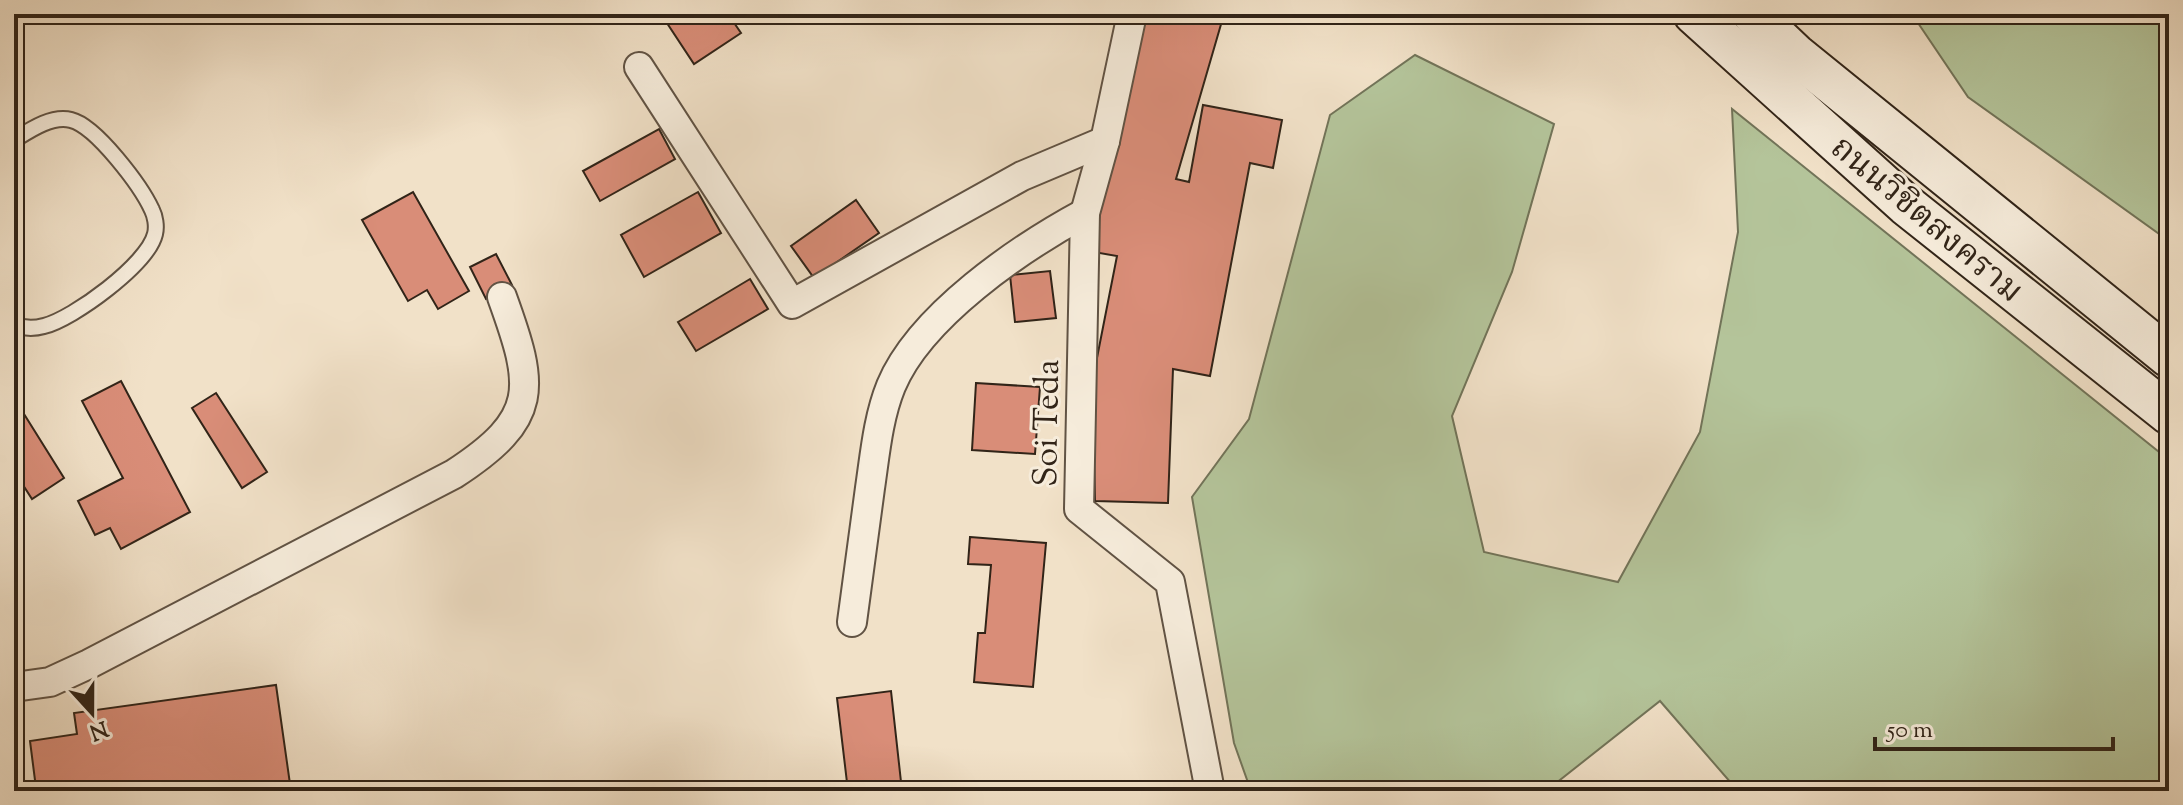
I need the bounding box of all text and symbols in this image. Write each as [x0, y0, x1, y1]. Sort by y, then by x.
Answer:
street label: ถนนวิชิตสงคราม [1819, 125, 2033, 316]
street label: Soi Teda [1023, 359, 1074, 487]
north arrow [52, 673, 132, 753]
scale bar [1875, 701, 2113, 751]
text: N [84, 711, 112, 747]
text: 50 m [1885, 714, 1933, 748]

